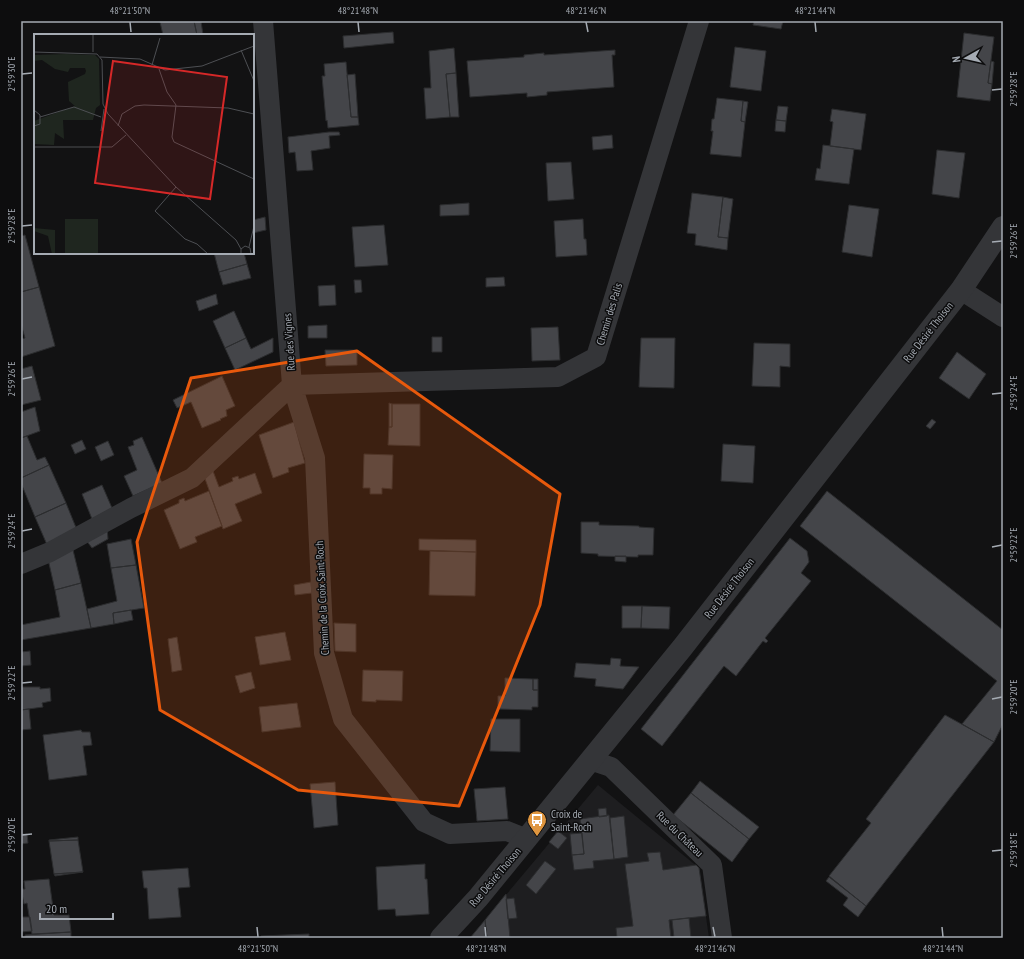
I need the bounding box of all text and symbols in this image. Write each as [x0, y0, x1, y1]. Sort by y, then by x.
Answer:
text: 48°21'50"N [110, 4, 150, 17]
text: 48°21'48"N [338, 4, 378, 17]
text: 48°21'46"N [566, 4, 606, 17]
text: 48°21'44"N [795, 4, 835, 17]
inset map [34, 34, 254, 254]
north arrow [946, 38, 986, 78]
text: N [949, 55, 963, 63]
text: 2°59'30"E [5, 57, 18, 91]
text: 2°59'28"E [1007, 72, 1020, 106]
text: 2°59'28"E [5, 209, 18, 243]
text: 2°59'26"E [1007, 224, 1020, 258]
street label: Chemin des Palis [593, 281, 625, 347]
street label: Rue Désiré Thoison [900, 299, 956, 365]
street label: Rue des Vignes [280, 313, 298, 371]
text: 2°59'26"E [5, 362, 18, 396]
text: 2°59'24"E [1007, 376, 1020, 410]
text: 2°59'24"E [5, 514, 18, 548]
text: 2°59'22"E [1007, 528, 1020, 562]
street label: Chemin de la Croix Saint-Roch [312, 540, 332, 655]
street label: Rue Désiré Thoison [701, 555, 757, 621]
text: 2°59'22"E [5, 666, 18, 700]
text: 2°59'20"E [1007, 680, 1020, 714]
place label: Croix de Saint-Roch [551, 807, 592, 834]
street label: Rue du Château [654, 808, 707, 860]
bus stop icon: Croix de Saint-Roch [526, 809, 548, 837]
text: 2°59'20"E [5, 818, 18, 852]
text: 2°59'18"E [1007, 833, 1020, 867]
street label: Rue Désiré Thoison [466, 844, 524, 910]
scale bar [40, 895, 113, 921]
text: 20 m [46, 901, 67, 916]
text: 48°21'50"N [238, 942, 278, 955]
text: 48°21'48"N [466, 942, 506, 955]
text: 48°21'46"N [695, 942, 735, 955]
text: 48°21'44"N [923, 942, 963, 955]

